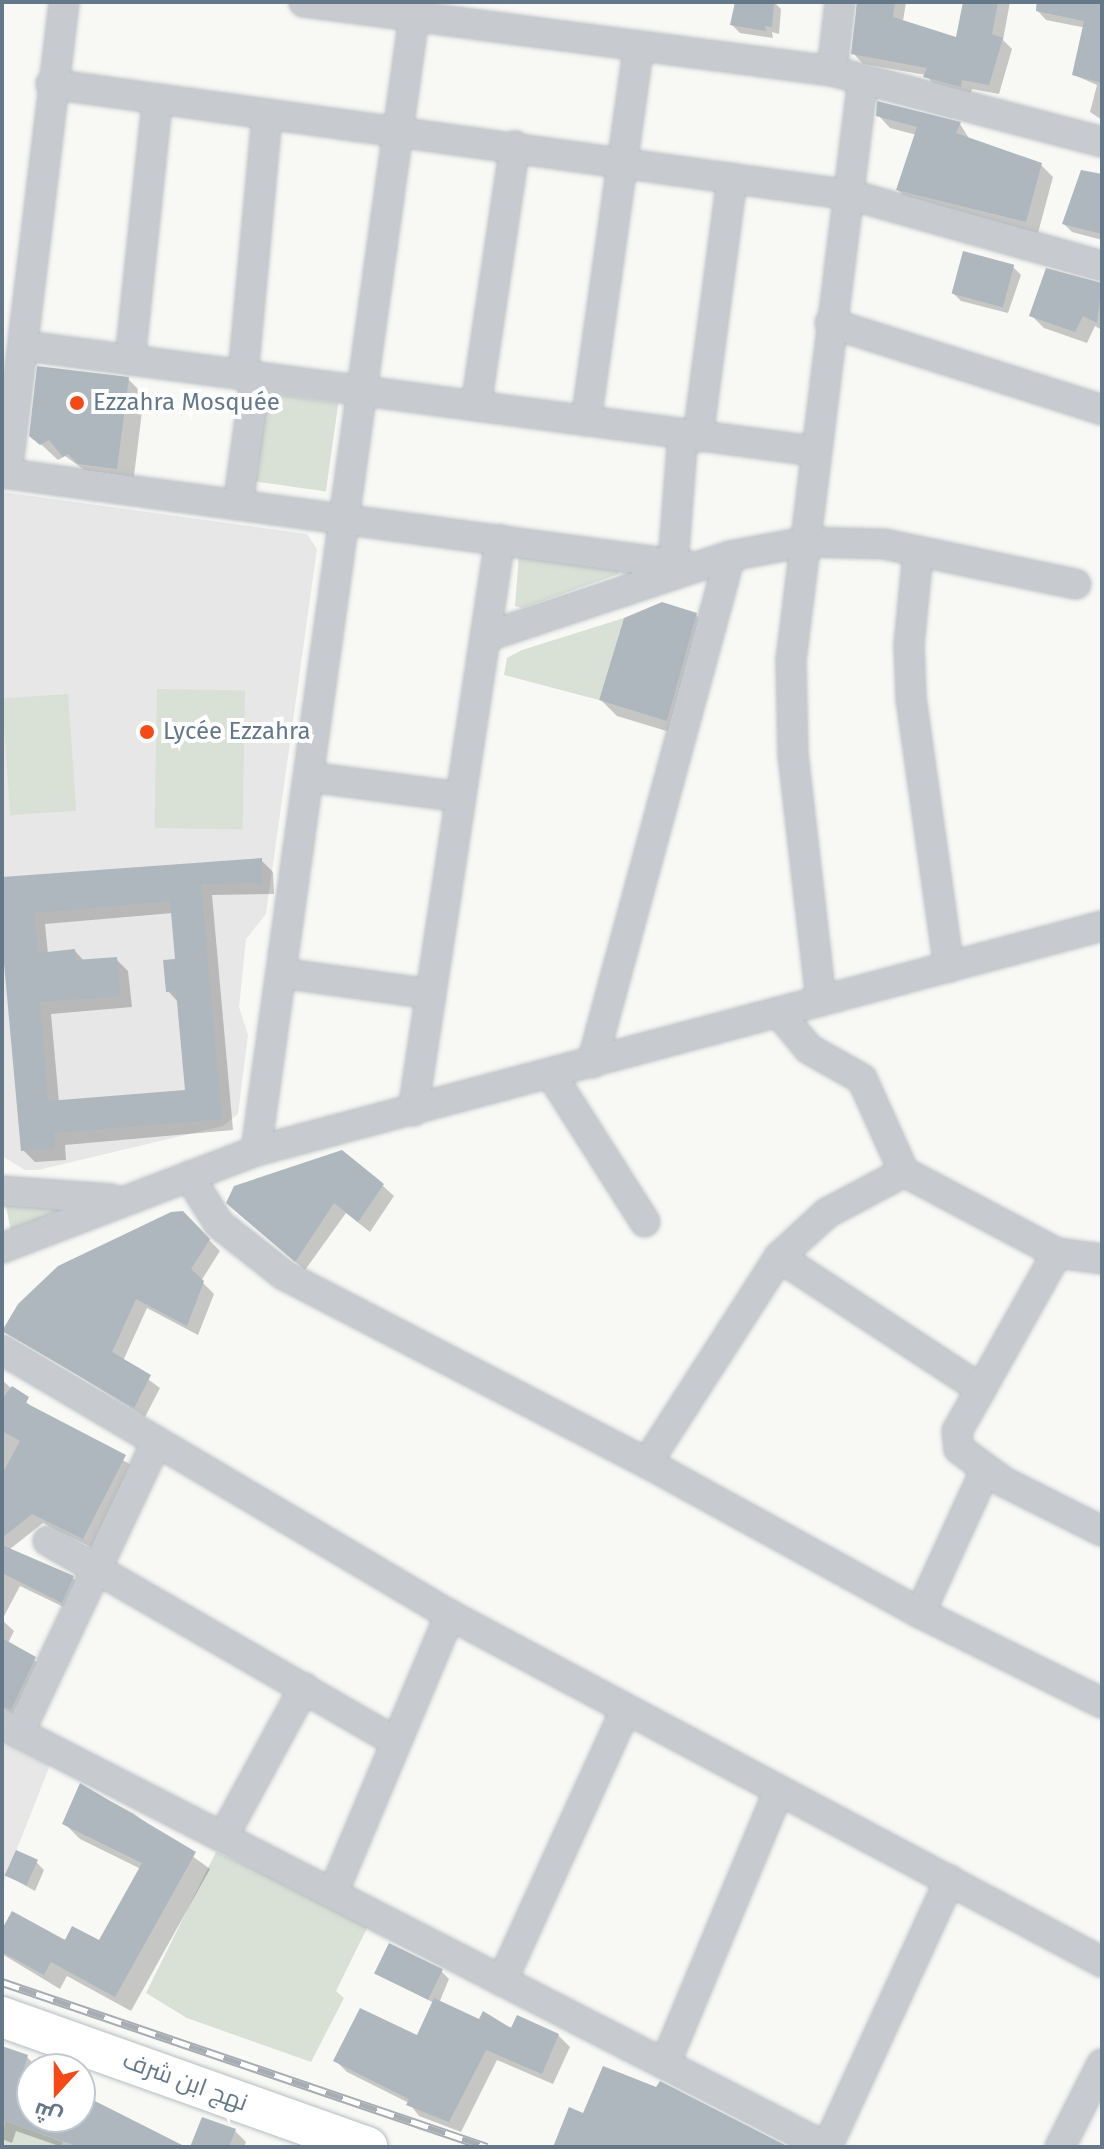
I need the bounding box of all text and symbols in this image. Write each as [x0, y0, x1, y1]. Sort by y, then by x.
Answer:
place label: Ezzahra Mosquée [93, 389, 280, 417]
marker: Ezzahra Mosquée [68, 394, 86, 412]
place label: Lycée Ezzahra [163, 718, 311, 746]
marker: Lycée Ezzahra [138, 723, 156, 741]
street label: نهج ابن شرف [118, 2046, 252, 2118]
north arrow [16, 2053, 96, 2133]
text: ش [30, 2096, 66, 2132]

